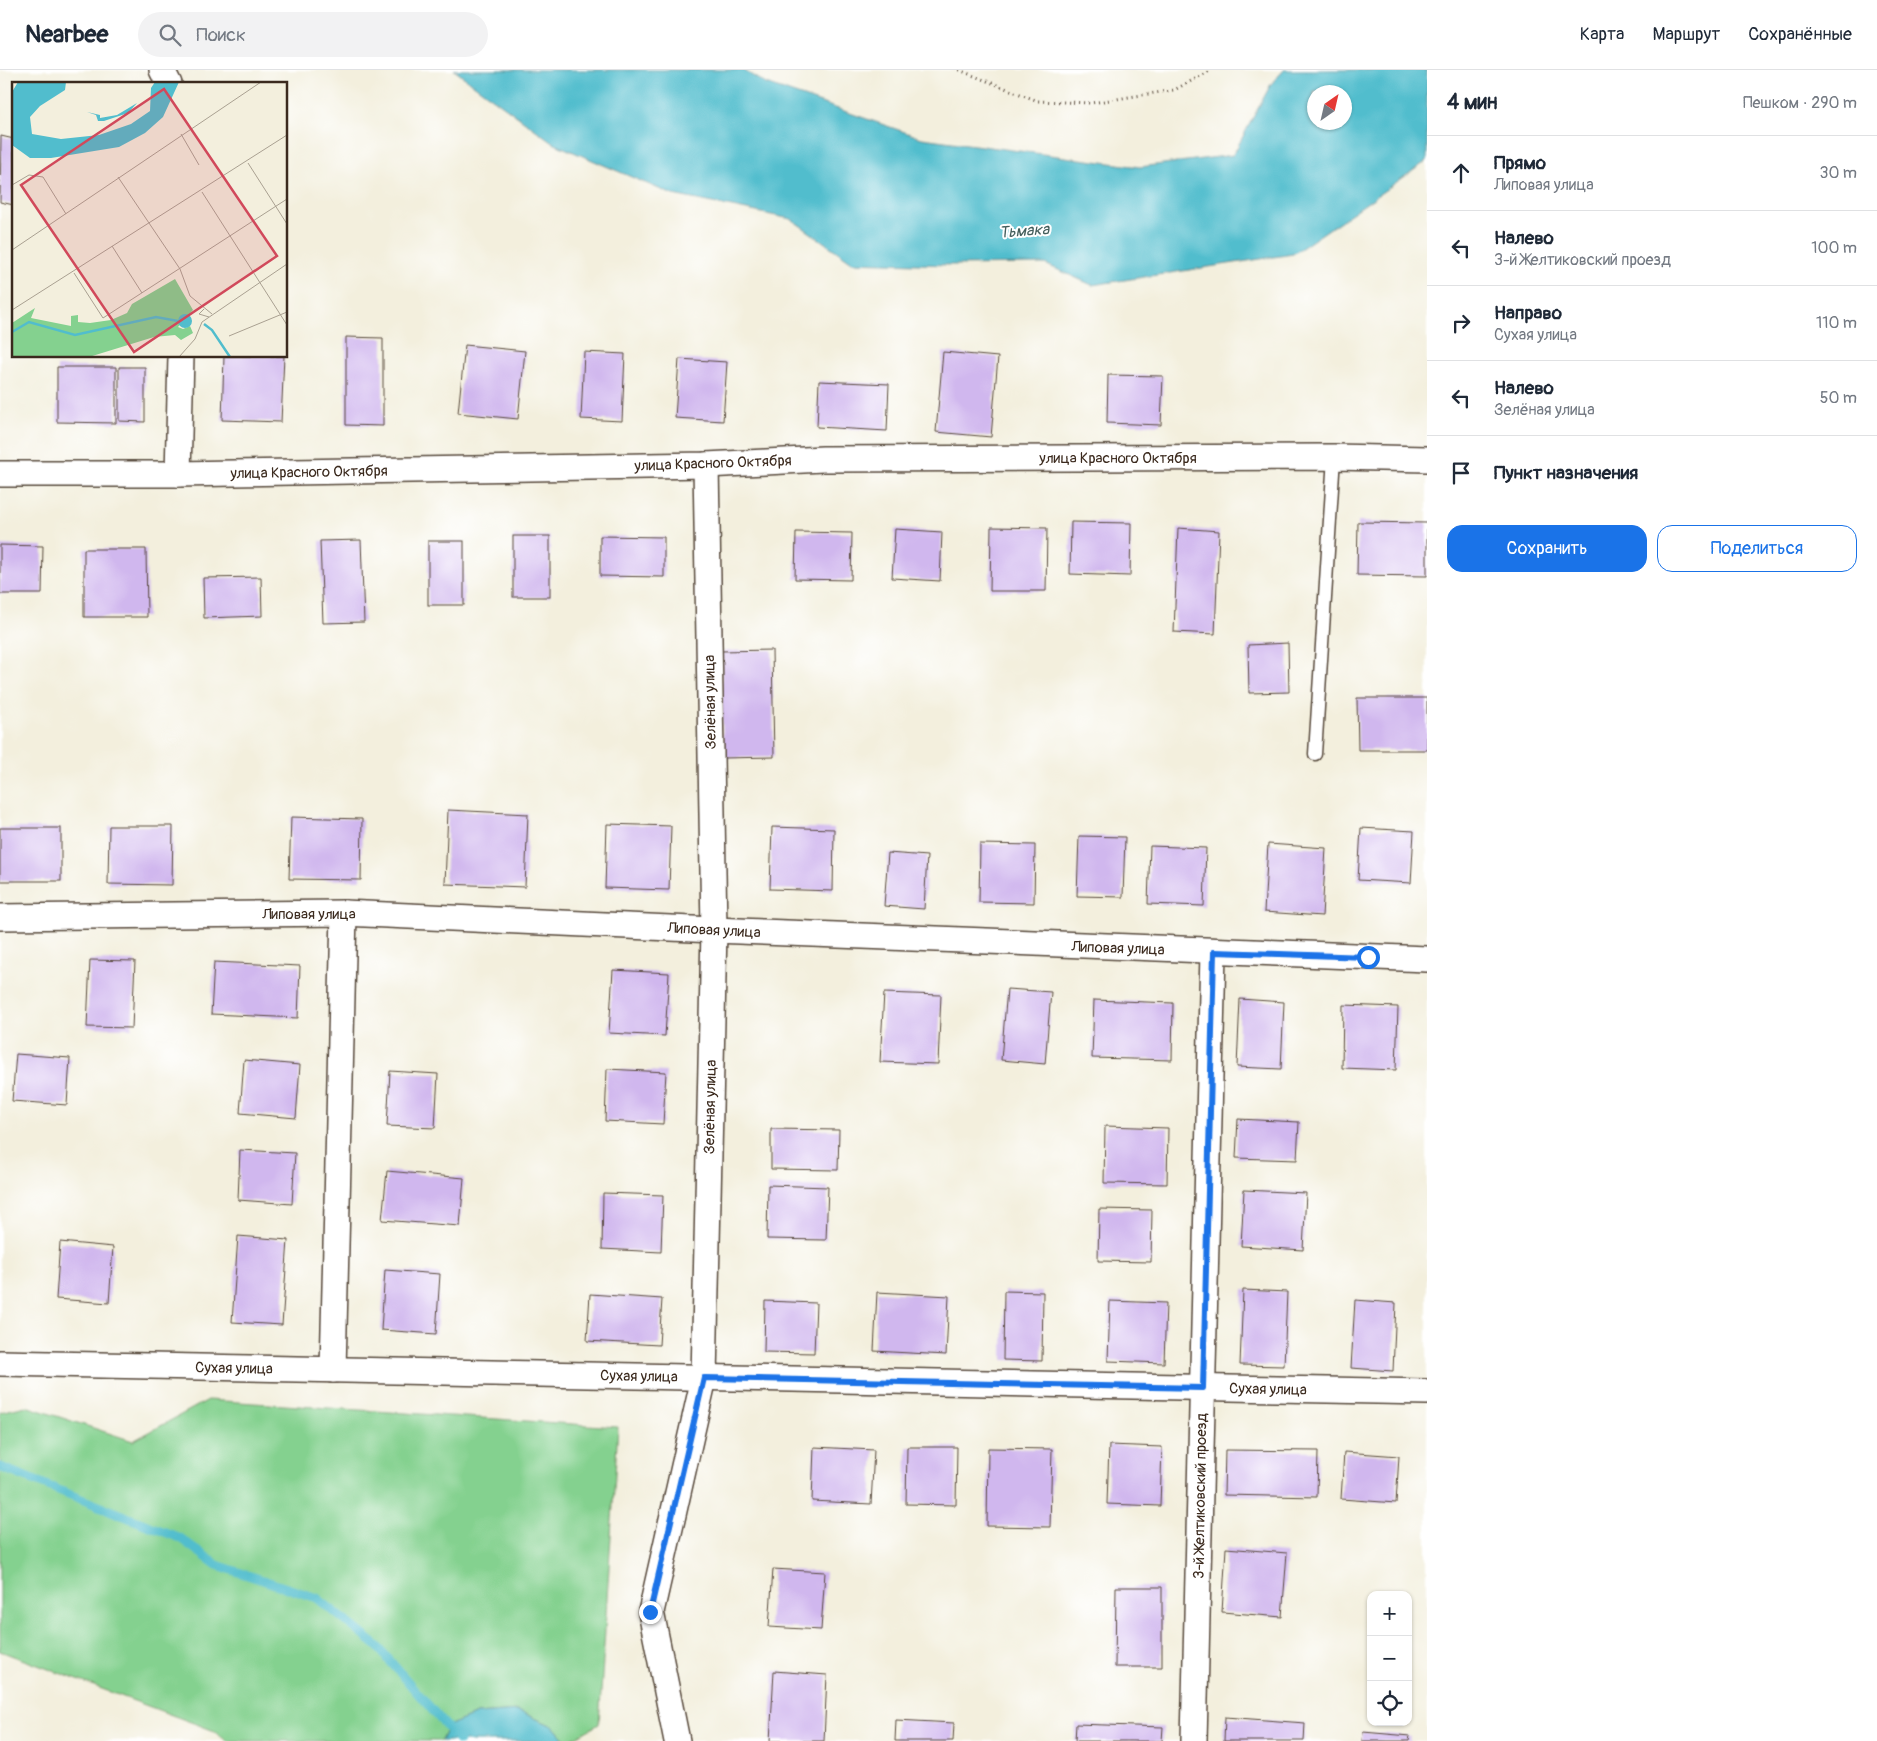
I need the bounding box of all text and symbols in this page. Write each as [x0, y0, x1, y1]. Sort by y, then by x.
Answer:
search box [138, 12, 488, 57]
text: Nearbee [25, 20, 108, 49]
icon: search [156, 21, 184, 49]
text: Поиск [196, 23, 246, 47]
text: Карта [1580, 23, 1624, 46]
text: Маршрут [1652, 23, 1720, 46]
text: Сохранённые [1748, 23, 1852, 46]
inset map [12, 82, 288, 358]
north arrow [1307, 85, 1352, 130]
text: 4 мин [1447, 89, 1497, 116]
text: Пешком · 290 m [1743, 93, 1857, 113]
text: Прямо [1494, 151, 1546, 175]
icon: ahead [1447, 159, 1475, 187]
text: 30 m [1819, 163, 1857, 183]
text: Липовая улица [1494, 175, 1594, 195]
water label: Тьмака [998, 219, 1051, 243]
text: Налево [1494, 226, 1554, 250]
icon: left [1447, 234, 1475, 262]
text: 100 m [1811, 238, 1857, 258]
text: 3-й Желтиковский проезд [1494, 250, 1671, 270]
text: Направо [1494, 301, 1562, 325]
icon: right [1447, 309, 1475, 337]
text: 110 m [1816, 313, 1857, 333]
text: Сухая улица [1494, 325, 1577, 345]
text: Налево [1494, 376, 1554, 400]
icon: left [1447, 384, 1475, 412]
text: 50 m [1820, 388, 1857, 408]
text: Зелёная улица [1494, 400, 1595, 420]
street label: улица Красного Октября [1038, 449, 1197, 468]
street label: улица Красного Октября [633, 451, 792, 476]
icon: arrive [1447, 459, 1475, 487]
text: Пункт назначения [1494, 461, 1638, 485]
street label: улица Красного Октября [229, 462, 388, 483]
button: Сохранить [1447, 525, 1647, 572]
button: Поделиться [1657, 525, 1857, 572]
street label: Зелёная улица [700, 655, 721, 749]
street label: Липовая улица [261, 905, 356, 924]
street label: Липовая улица [666, 919, 761, 942]
street label: Липовая улица [1070, 937, 1165, 960]
route start [1357, 946, 1380, 969]
street label: Зелёная улица [700, 1060, 721, 1154]
street label: Сухая улица [195, 1358, 273, 1379]
street label: Сухая улица [600, 1366, 678, 1387]
street label: Сухая улица [1229, 1379, 1307, 1400]
street label: 3-й Желтиковский проезд [1190, 1413, 1211, 1579]
map controls [1367, 1591, 1412, 1726]
button: + [1367, 1591, 1412, 1636]
route end [639, 1601, 662, 1624]
button: − [1367, 1636, 1412, 1681]
button: locate [1367, 1681, 1412, 1726]

